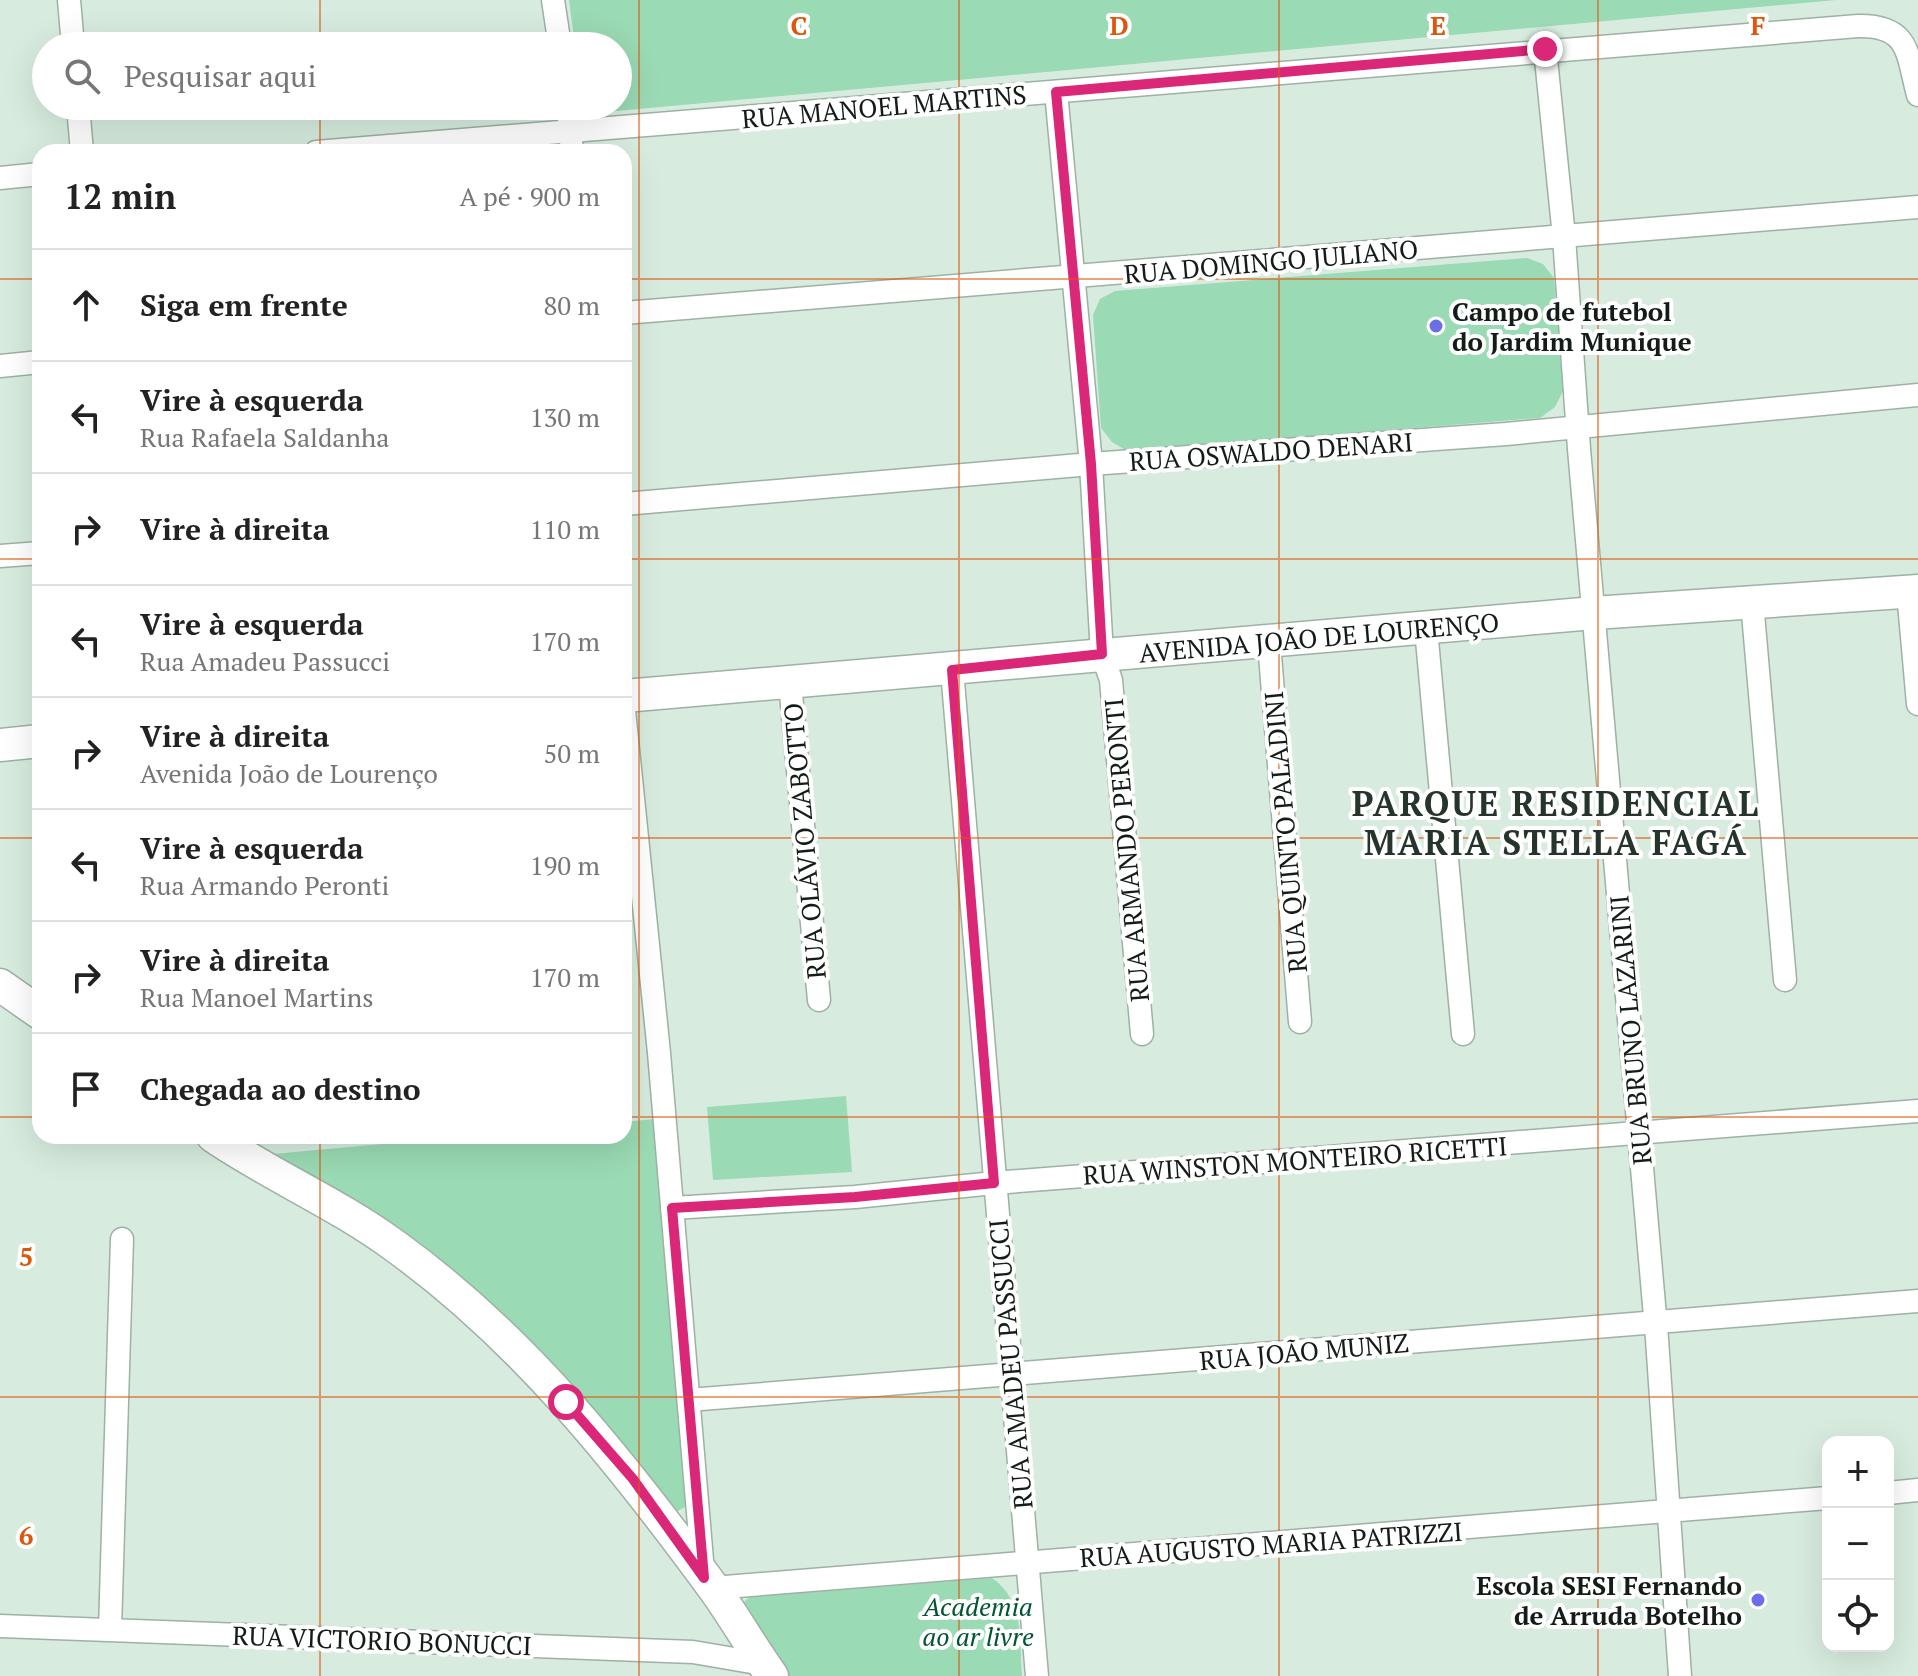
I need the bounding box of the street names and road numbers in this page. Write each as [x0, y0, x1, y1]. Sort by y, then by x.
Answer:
street label: RUA MANOEL MARTINS [740, 77, 1028, 135]
street label: RUA DOMINGO JULIANO [1122, 231, 1420, 291]
street label: RUA OSWALDO DENARI [1128, 424, 1414, 478]
street label: AVENIDA JOÃO DE LOURENÇO [1137, 604, 1501, 670]
street label: RUA QUINTO PALADINI [1256, 690, 1314, 974]
street label: RUA ARMANDO PERONTI [1096, 697, 1156, 1003]
street label: RUA OLÁVIO ZABOTTO [775, 701, 833, 981]
street label: RUA BRUNO LAZARINI [1601, 894, 1659, 1166]
street label: RUA WINSTON MONTEIRO RICETTI [1082, 1128, 1508, 1192]
street label: RUA AMADEU PASSUCCI [980, 1217, 1040, 1511]
street label: RUA JOÃO MUNIZ [1198, 1325, 1410, 1377]
street label: RUA AUGUSTO MARIA PATRIZZI [1078, 1514, 1464, 1574]
street label: RUA VICTORIO BONUCCI [232, 1618, 532, 1662]

